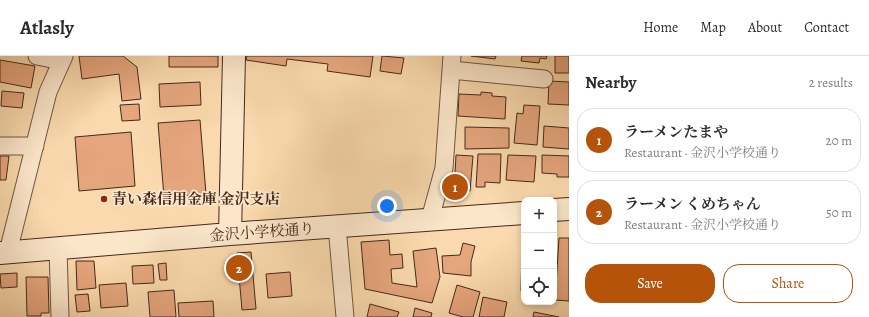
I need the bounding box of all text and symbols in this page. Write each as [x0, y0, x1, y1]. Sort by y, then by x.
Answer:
text: Atlasly [20, 15, 74, 41]
text: Home [643, 18, 678, 37]
text: Map [700, 18, 726, 37]
text: About [748, 18, 782, 37]
text: Contact [804, 18, 849, 37]
text: Nearby [585, 71, 636, 94]
text: 2 results [809, 74, 853, 91]
text: ラーメンたまや [624, 122, 728, 142]
text: 1 [597, 132, 601, 149]
text: 20 m [826, 132, 852, 149]
text: Restaurant · 金沢小学校通り [624, 144, 781, 161]
pin: 1 [442, 172, 468, 202]
place label: 青い森信用金庫 金沢支店 [112, 189, 280, 209]
marker: 青い森信用金庫 金沢支店 [99, 194, 109, 204]
text: ラーメン くめちゃん [624, 194, 761, 214]
your location [377, 196, 397, 216]
map controls [521, 197, 557, 305]
button: + [521, 197, 557, 233]
text: 2 [596, 204, 602, 221]
text: 50 m [826, 204, 852, 221]
text: Restaurant · 金沢小学校通り [624, 216, 781, 233]
street label: 金沢小学校通り [209, 218, 315, 246]
button: − [521, 233, 557, 269]
pin: 2 [226, 253, 252, 283]
button: Save [585, 264, 715, 303]
button: Share [723, 264, 853, 303]
button: locate [521, 269, 557, 305]

